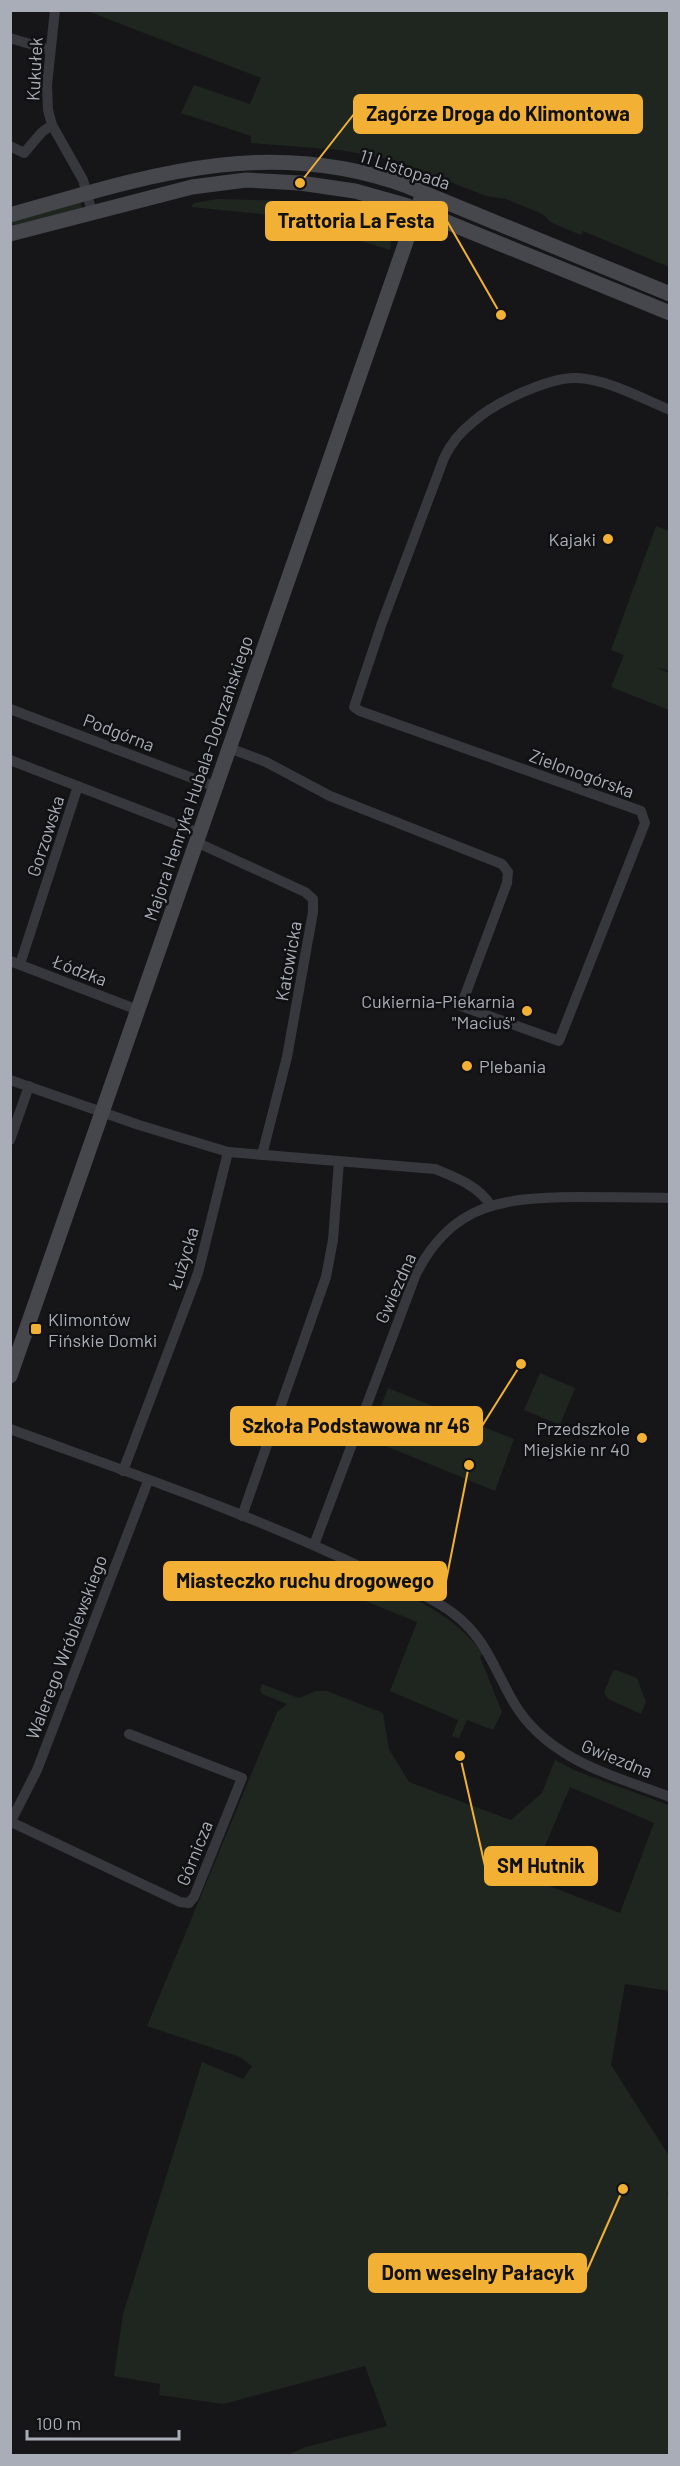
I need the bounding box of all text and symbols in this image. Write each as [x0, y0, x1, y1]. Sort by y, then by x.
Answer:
street label: Kukułek [21, 36, 47, 102]
callout: Zagórze Droga do Klimontowa [354, 95, 642, 133]
text: Zagórze Droga do Klimontowa [366, 101, 630, 125]
street label: 11 Listopada [357, 144, 453, 194]
callout: Trattoria La Festa [266, 202, 447, 240]
text: Trattoria La Festa [278, 208, 434, 232]
place label: Kajaki [549, 528, 596, 550]
marker: Kajaki [601, 532, 615, 546]
street label: Majora Henryka Hubala-Dobrzańskiego [139, 633, 257, 923]
street label: Podgórna [80, 708, 158, 756]
street label: Zielonogórska [527, 744, 637, 802]
street label: Gorzowska [22, 793, 68, 879]
street label: Katowicka [270, 919, 306, 1003]
street label: Łódzka [49, 949, 110, 990]
place label: Cukiernia-Piekarnia "Maciuś" [361, 990, 515, 1033]
marker: Cukiernia-Piekarnia "Maciuś" [520, 1004, 534, 1018]
place label: Plebania [479, 1055, 546, 1077]
marker: Plebania [460, 1059, 474, 1073]
street label: Łużycka [163, 1224, 203, 1293]
street label: Gwiezdna [370, 1249, 420, 1327]
place label: Klimontów Fińskie Domki [48, 1308, 157, 1351]
marker: Klimontów Fińskie Domki [29, 1322, 43, 1336]
callout: Szkoła Podstawowa nr 46 [231, 1407, 482, 1445]
text: Szkoła Podstawowa nr 46 [242, 1413, 470, 1437]
place label: Przedszkole Miejskie nr 40 [523, 1417, 630, 1460]
marker: Przedszkole Miejskie nr 40 [635, 1431, 649, 1445]
street label: Walerego Wróblewskiego [21, 1552, 111, 1742]
callout: Miasteczko ruchu drogowego [164, 1562, 446, 1600]
text: Miasteczko ruchu drogowego [176, 1568, 434, 1592]
street label: Gwiezdna [578, 1734, 656, 1782]
street label: Górnicza [171, 1817, 217, 1889]
callout: SM Hutnik [485, 1847, 597, 1885]
text: SM Hutnik [497, 1853, 585, 1877]
callout: Dom weselny Pałacyk [369, 2254, 586, 2292]
text: Dom weselny Pałacyk [381, 2260, 575, 2284]
scale bar [27, 2403, 178, 2441]
text: 100 m [36, 2412, 81, 2434]

